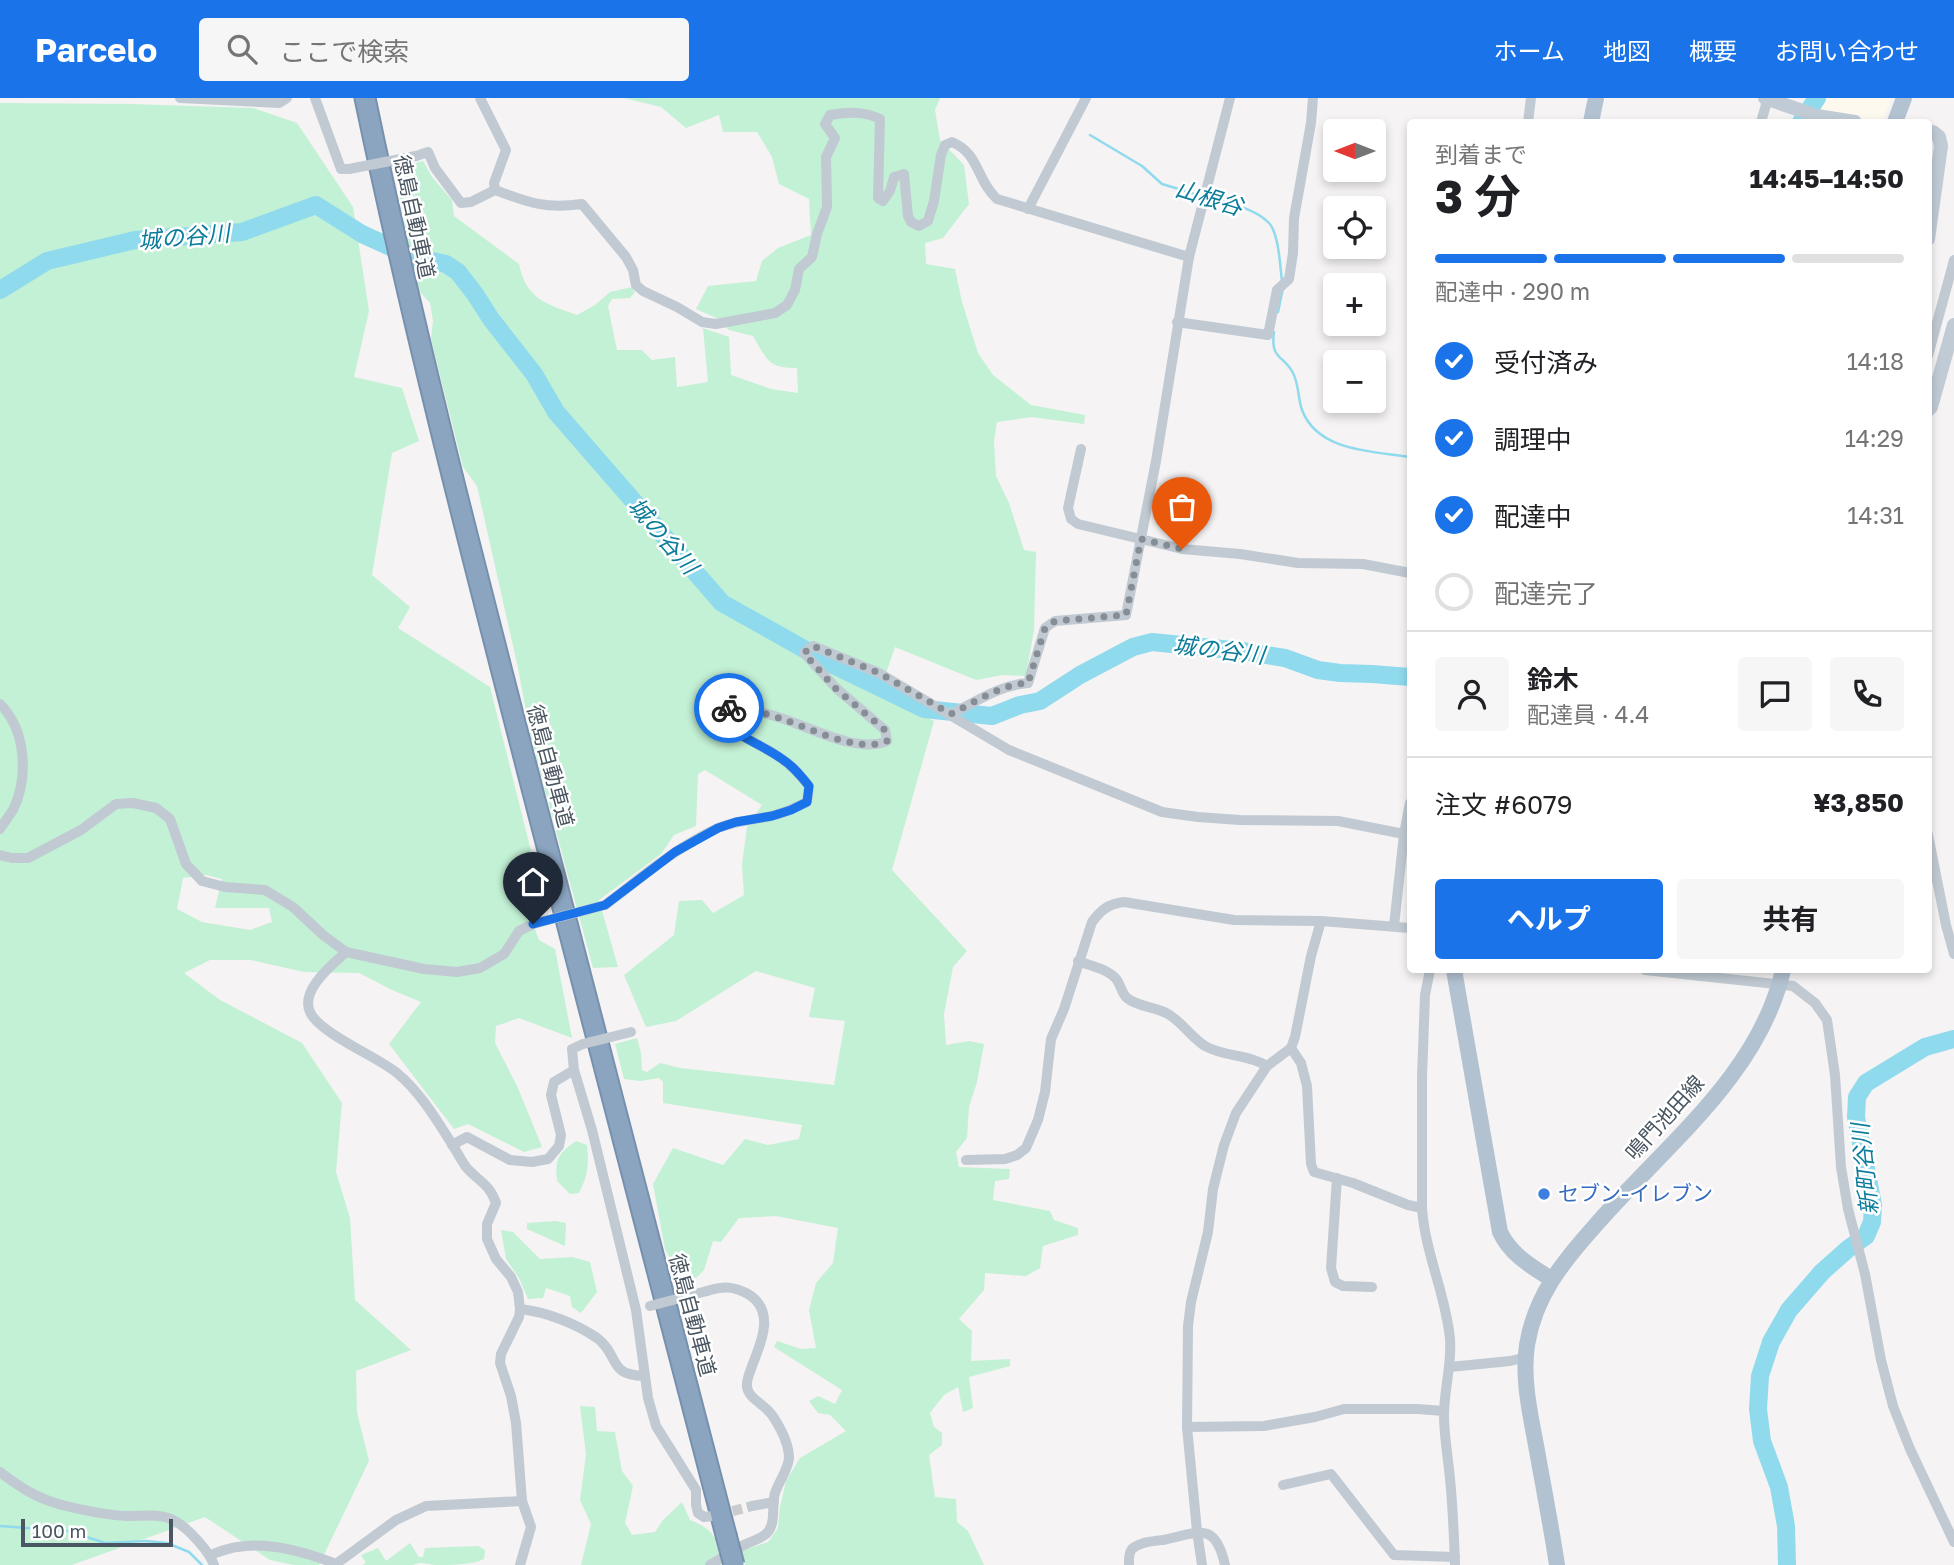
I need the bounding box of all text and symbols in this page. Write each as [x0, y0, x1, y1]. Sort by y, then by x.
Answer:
search box [199, 18, 689, 81]
text: Parcelo [35, 30, 157, 69]
icon: search [223, 30, 261, 68]
text: ここで検索 [279, 36, 409, 67]
text: ホーム [1494, 36, 1565, 65]
text: 地図 [1603, 36, 1651, 65]
text: 概要 [1689, 36, 1737, 65]
text: お問い合わせ [1775, 36, 1919, 65]
north arrow [1323, 119, 1386, 182]
map controls [1323, 119, 1386, 413]
text: 到着まで [1435, 140, 1527, 168]
street label: 徳島自動車道 [389, 152, 441, 281]
text: 14:45–14:50 [1749, 163, 1904, 194]
text: 3 分 [1435, 168, 1521, 223]
water label: 山根谷 [1172, 174, 1248, 221]
button: locate [1323, 196, 1386, 259]
water label: 城の谷川 [137, 218, 234, 254]
button: + [1323, 273, 1386, 336]
text: 配達中 · 290 m [1435, 277, 1590, 305]
icon: check [1435, 342, 1473, 380]
text: 受付済み [1494, 347, 1598, 378]
text: 14:18 [1847, 347, 1904, 375]
button: − [1323, 350, 1386, 413]
icon: check [1435, 419, 1473, 457]
text: 調理中 [1494, 424, 1572, 455]
text: 14:29 [1845, 424, 1904, 452]
pin [1152, 477, 1212, 549]
icon: bag [1163, 488, 1201, 526]
water label: 城の谷川 [623, 491, 706, 582]
icon: check [1435, 496, 1473, 534]
text: 配達中 [1494, 501, 1572, 532]
text: 14:31 [1847, 501, 1904, 529]
text: 配達完了 [1494, 578, 1598, 609]
water label: 城の谷川 [1172, 630, 1269, 669]
button: person [1435, 657, 1509, 731]
button: chat [1738, 657, 1812, 731]
button: phone [1830, 657, 1904, 731]
text: 鈴木 [1527, 664, 1579, 695]
courier [694, 673, 764, 743]
icon: bike [710, 689, 748, 727]
text: 配達員 · 4.4 [1527, 700, 1649, 728]
street label: 徳島自動車道 [522, 702, 580, 830]
text: ¥3,850 [1813, 787, 1904, 818]
text: 注文 #6079 [1435, 789, 1573, 820]
pin [503, 852, 563, 924]
icon: home [514, 863, 552, 901]
button: ヘルプ [1435, 879, 1663, 959]
button: 共有 [1677, 879, 1904, 959]
street label: 鳴門池田線 [1619, 1070, 1709, 1165]
water label: 新町谷川 [1845, 1119, 1883, 1216]
place label: セブン-イレブン [1558, 1180, 1713, 1206]
marker: セブン-イレブン [1536, 1186, 1552, 1202]
street label: 徳島自動車道 [664, 1251, 722, 1379]
scale bar [21, 1516, 173, 1548]
text: 100 m [32, 1519, 86, 1542]

